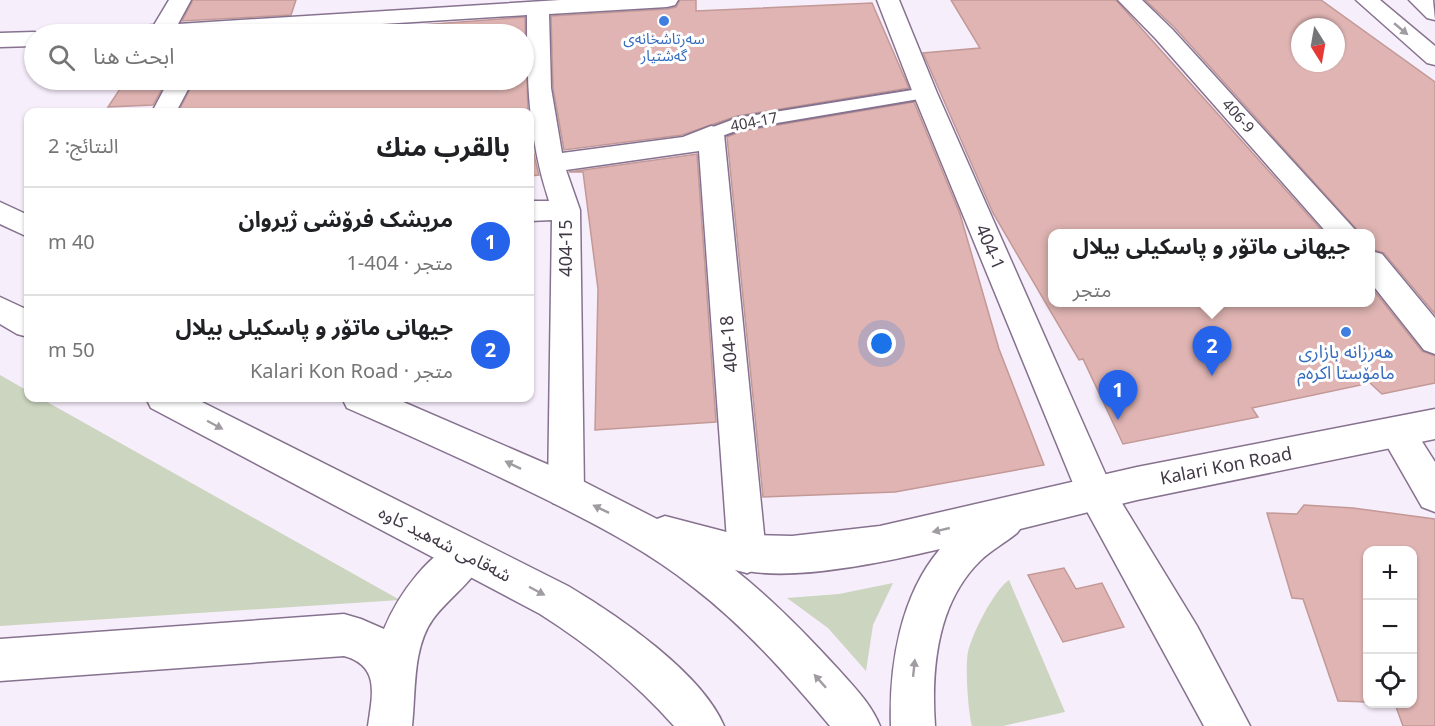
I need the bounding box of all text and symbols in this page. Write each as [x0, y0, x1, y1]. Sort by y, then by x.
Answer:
marker: سەرتاشخانەی گەشتیار [657, 14, 671, 28]
north arrow [1291, 18, 1345, 72]
one-way arrow [1393, 22, 1408, 35]
search box [24, 24, 534, 90]
place label: سەرتاشخانەی گەشتیار [623, 28, 705, 65]
text: ابحث هنا [93, 40, 175, 70]
icon: search [45, 41, 78, 74]
street label: 406-9 [1218, 94, 1259, 137]
street label: 404-17 [728, 107, 779, 135]
text: بالقرب منك [376, 128, 510, 164]
text: النتائج: 2 [48, 132, 118, 159]
text: مریشک فرۆشی ژیروان [238, 203, 453, 233]
street label: 404-15 [553, 219, 577, 277]
street label: 404-1 [971, 220, 1011, 273]
text: 40 m [48, 228, 95, 255]
text: 1 [485, 228, 496, 255]
popup [1048, 229, 1375, 307]
text: جیهانی ماتۆر و پاسکیلی بیلال [1073, 230, 1350, 260]
text: متجر · 404-1 [346, 249, 453, 276]
text: متجر [1073, 276, 1111, 303]
text: جیهانی ماتۆر و پاسکیلی بیلال [176, 311, 453, 341]
street label: 404-18 [714, 315, 742, 374]
marker: هەرزانە بازاری مامۆستا اکرەم [1339, 325, 1353, 339]
pin: 2 [1192, 326, 1232, 376]
your location [867, 329, 896, 358]
text: 50 m [48, 336, 95, 363]
text: 2 [485, 336, 496, 363]
place label: هەرزانە بازاری مامۆستا اکرەم [1297, 339, 1395, 387]
text: متجر · Kalari Kon Road [250, 357, 453, 384]
pin: 1 [1098, 370, 1138, 420]
one-way arrow [206, 420, 223, 430]
street label: Kalari Kon Road [1158, 440, 1294, 490]
one-way arrow [504, 461, 522, 471]
street label: شەقامی شەهید کاوە [375, 499, 516, 587]
one-way arrow [593, 504, 610, 513]
one-way arrow [932, 526, 950, 536]
map controls [1363, 546, 1417, 708]
button: + [1363, 546, 1417, 600]
one-way arrow [529, 586, 546, 596]
button: − [1363, 600, 1417, 654]
button: locate [1363, 654, 1417, 708]
one-way arrow [910, 658, 919, 677]
one-way arrow [814, 674, 827, 689]

